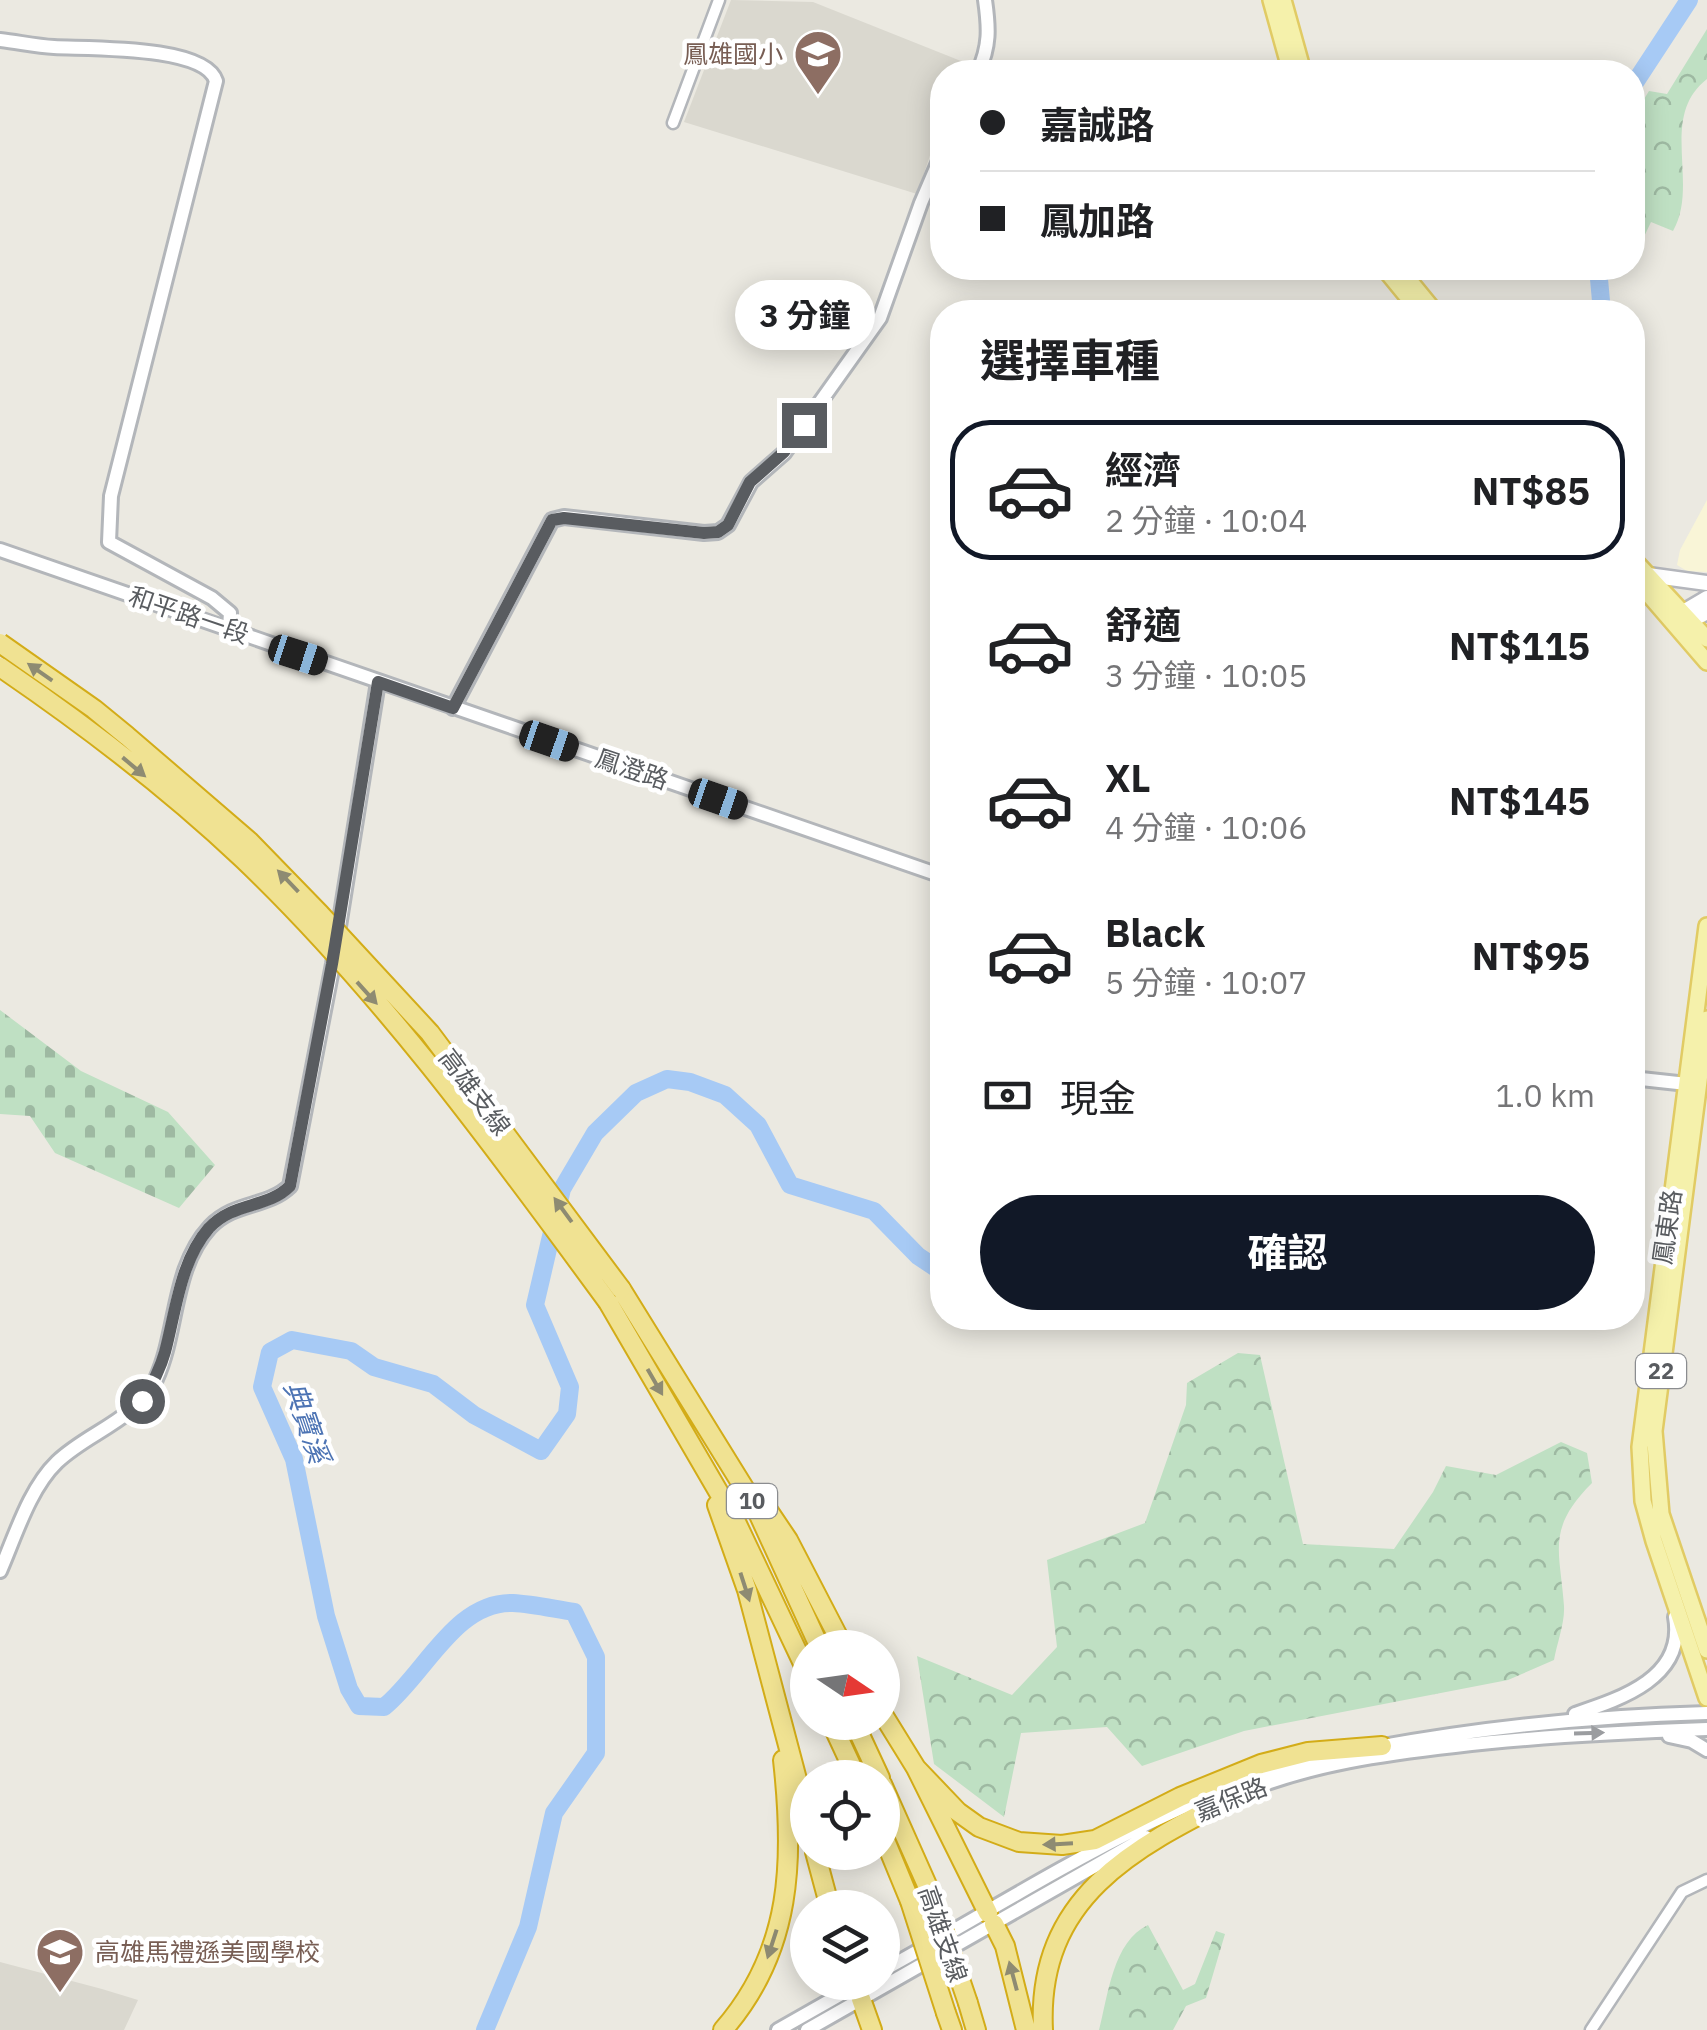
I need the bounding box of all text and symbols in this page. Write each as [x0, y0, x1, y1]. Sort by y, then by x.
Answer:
school or university icon: 鳳雄國小 [792, 28, 844, 96]
place label: 鳳雄國小 [683, 37, 783, 70]
text: 嘉誠路 [1040, 100, 1154, 149]
text: 鳳加路 [1040, 196, 1154, 245]
callout: 3 分鐘 [734, 280, 874, 350]
text: 3 分鐘 [760, 294, 850, 336]
text: 選擇車種 [980, 331, 1160, 389]
route end [782, 403, 827, 448]
icon: car [985, 445, 1075, 535]
text: 經濟 [1105, 445, 1181, 494]
text: NT$85 [1472, 466, 1590, 515]
text: 2 分鐘 · 10:04 [1105, 499, 1307, 541]
street label: 和平路一段 [125, 579, 254, 650]
icon: car [985, 600, 1075, 690]
text: 舒適 [1105, 600, 1181, 649]
text: NT$115 [1449, 621, 1590, 670]
car [265, 631, 331, 679]
text: 3 分鐘 · 10:05 [1105, 654, 1307, 696]
one-way arrow [27, 663, 54, 682]
car [516, 717, 582, 765]
street label: 鳳澄路 [591, 741, 673, 796]
text: XL [1105, 753, 1151, 802]
icon: car [985, 755, 1075, 845]
one-way arrow [122, 756, 147, 777]
car [685, 775, 751, 823]
text: NT$145 [1449, 776, 1590, 825]
text: 4 分鐘 · 10:06 [1105, 806, 1307, 848]
one-way arrow [277, 870, 300, 894]
text: Black [1105, 908, 1205, 957]
icon: car [985, 910, 1075, 1000]
text: NT$95 [1472, 931, 1590, 980]
text: 5 分鐘 · 10:07 [1105, 961, 1307, 1003]
one-way arrow [355, 981, 378, 1005]
street label: 高雄支線 [432, 1042, 519, 1142]
icon: cash [980, 1068, 1035, 1123]
text: 現金 [1060, 1073, 1136, 1122]
text: 1.0 km [1496, 1074, 1595, 1116]
street label: 鳳東路 [1645, 1187, 1688, 1266]
button: 確認 [980, 1195, 1595, 1310]
one-way arrow [554, 1197, 574, 1223]
road number: 22 [1636, 1354, 1686, 1388]
one-way arrow [646, 1368, 663, 1396]
water label: 典寶溪 [276, 1376, 340, 1471]
route start [120, 1379, 165, 1424]
road number: 10 [727, 1484, 777, 1518]
one-way arrow [739, 1572, 754, 1602]
north arrow [790, 1630, 900, 1740]
map controls [790, 1630, 900, 2000]
one-way arrow [1573, 1725, 1605, 1741]
button: locate [790, 1760, 900, 1870]
street label: 嘉保路 [1190, 1769, 1272, 1828]
one-way arrow [1042, 1836, 1074, 1852]
street label: 高雄支線 [912, 1881, 975, 1986]
button: layers [790, 1890, 900, 2000]
school or university icon: 高雄馬禮遜美國學校 [34, 1926, 86, 1994]
one-way arrow [763, 1930, 778, 1960]
place label: 高雄馬禮遜美國學校 [95, 1935, 320, 1968]
one-way arrow [1005, 1960, 1021, 1991]

